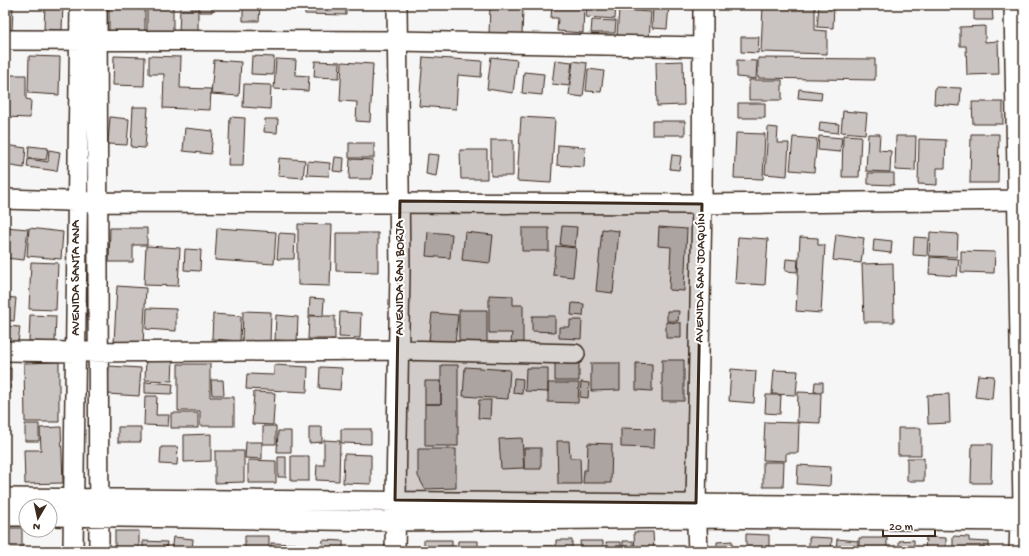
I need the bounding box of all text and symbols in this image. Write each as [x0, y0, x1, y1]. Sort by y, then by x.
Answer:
street label: AVENIDA SAN JOAQUÍN [691, 213, 710, 343]
street label: AVENIDA SANTA ANA [69, 219, 84, 336]
street label: AVENIDA SAN BORJA [393, 219, 408, 335]
north arrow [18, 498, 58, 538]
scale bar [883, 512, 935, 538]
text: N [32, 519, 41, 532]
text: 20 m [889, 521, 914, 535]

